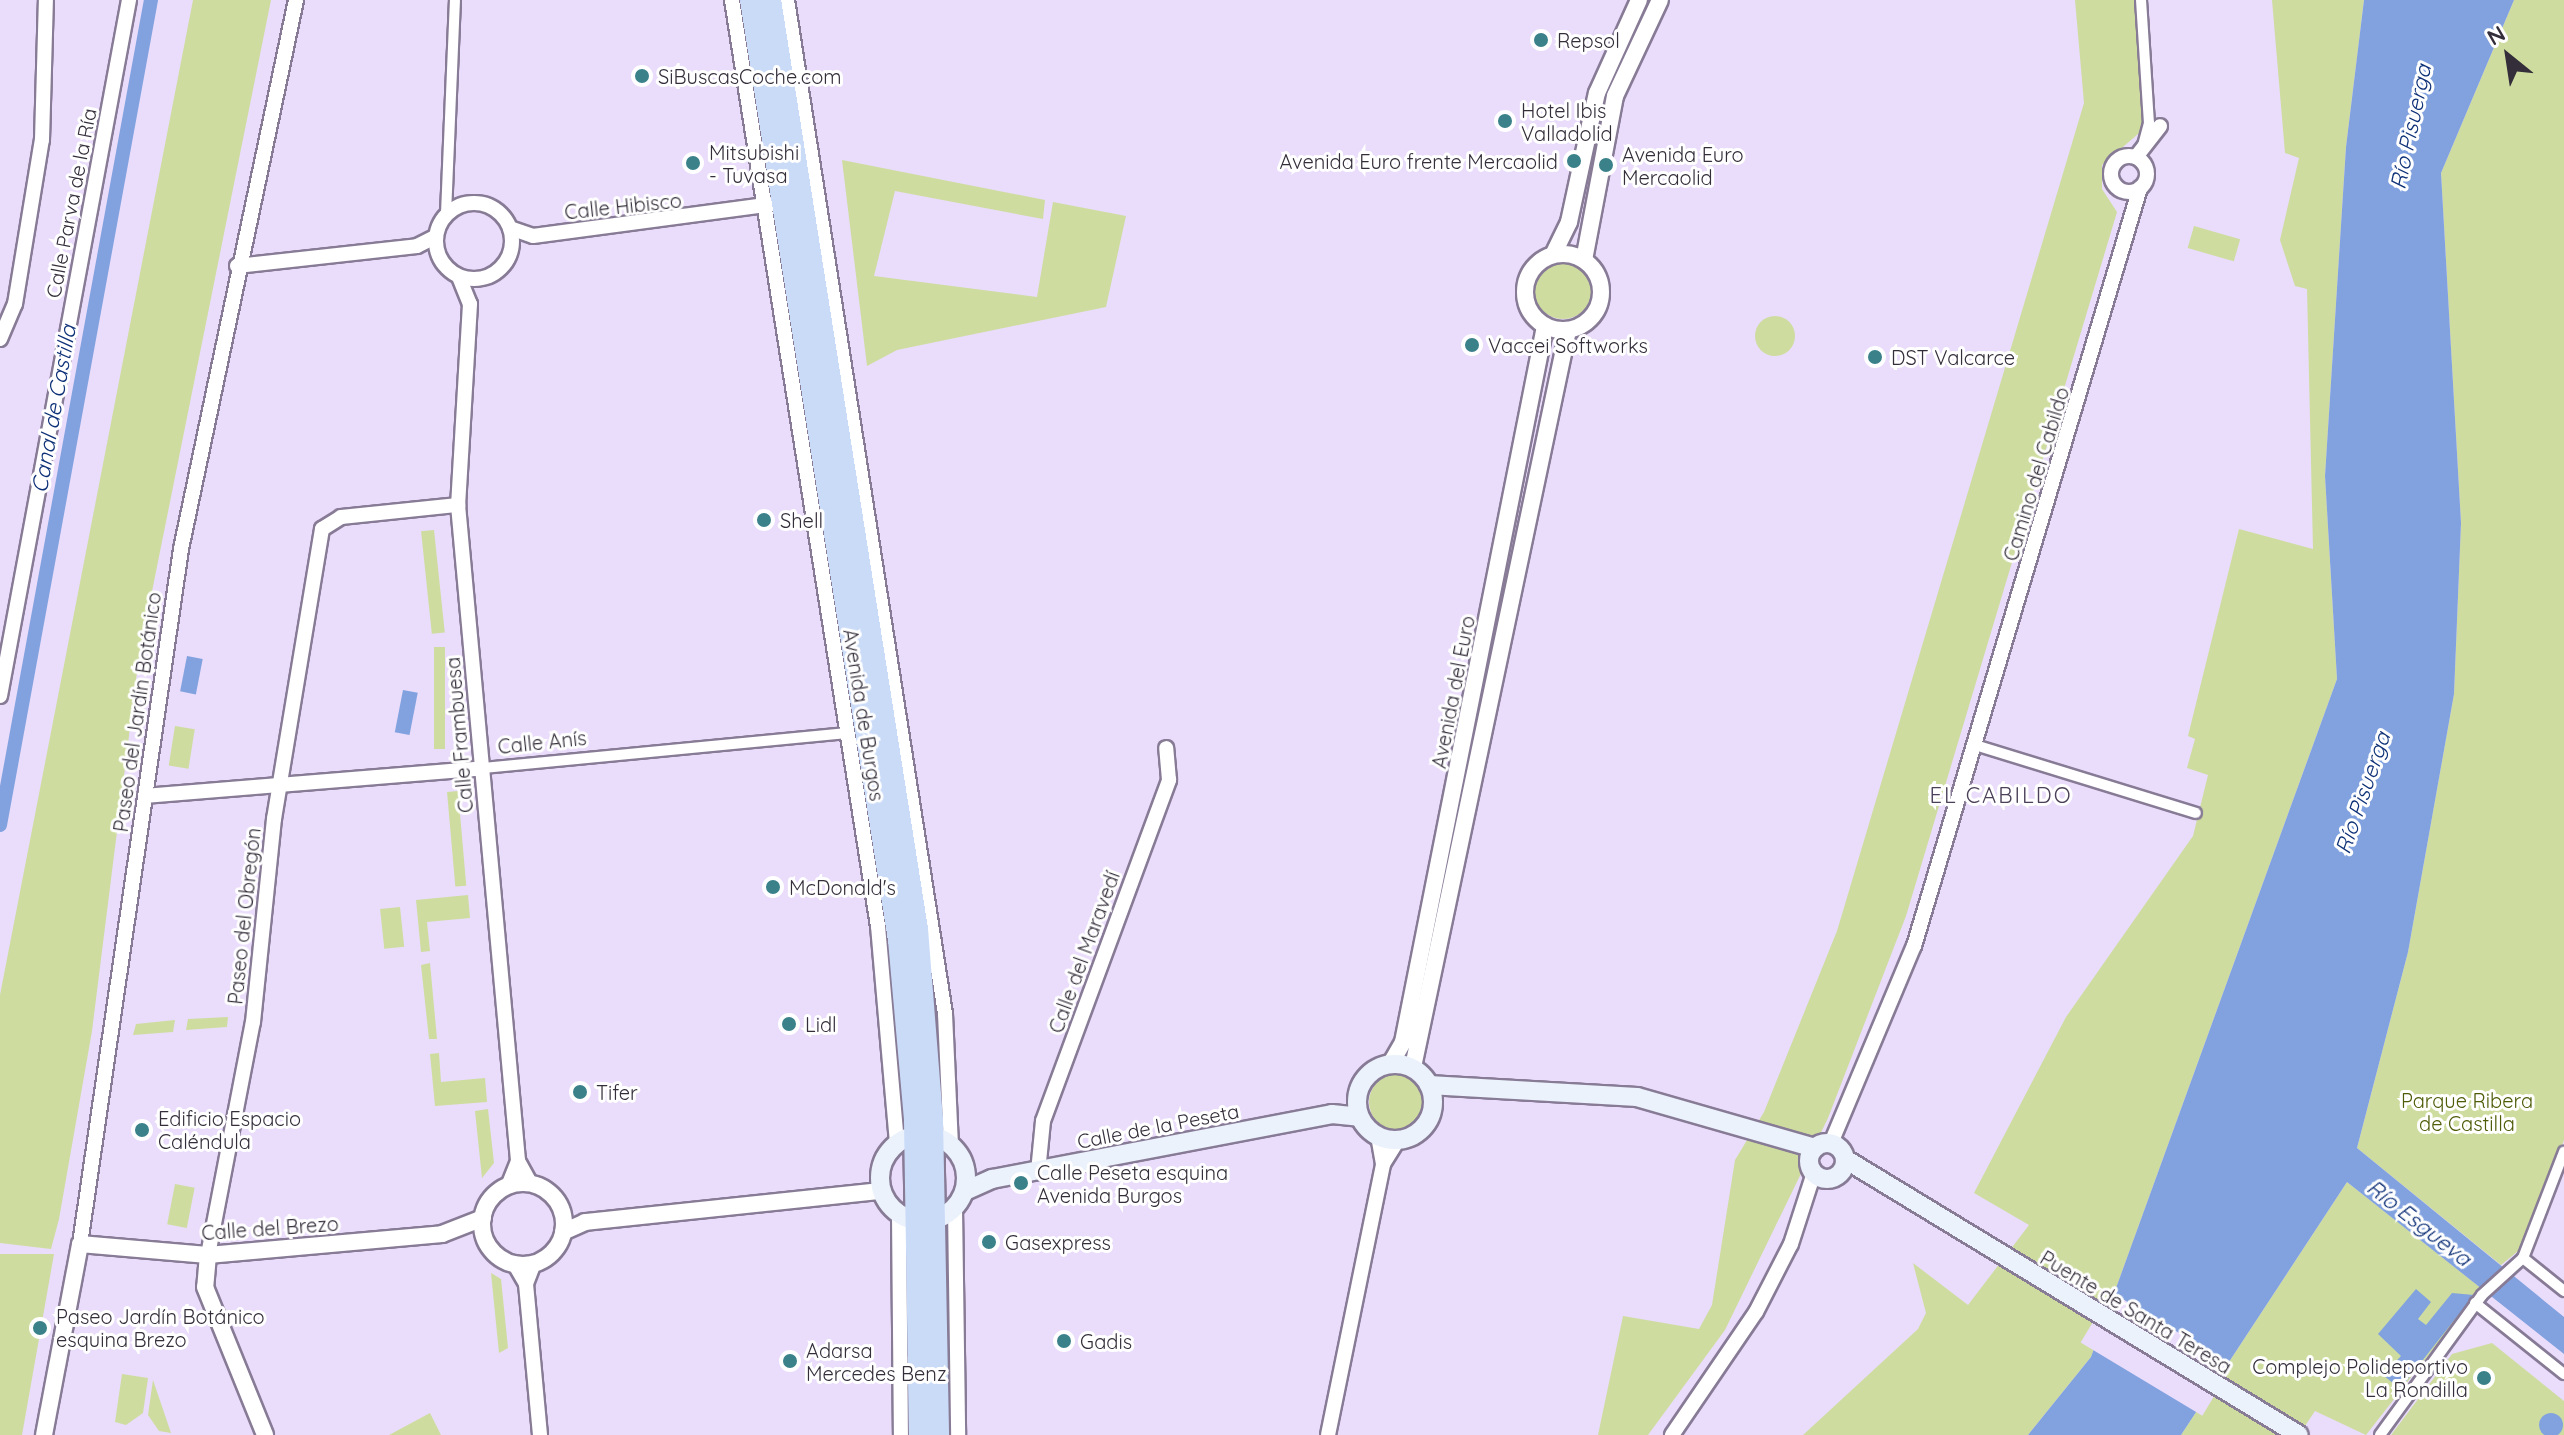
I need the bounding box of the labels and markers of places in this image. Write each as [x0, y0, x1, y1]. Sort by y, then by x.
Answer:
place label: Repsol [1557, 28, 1620, 52]
marker: Repsol [1532, 31, 1550, 49]
place label: SiBuscasCoche.com [658, 64, 842, 88]
marker: SiBuscasCoche.com [633, 67, 651, 85]
place label: Hotel Ibis Valladolid [1521, 98, 1613, 145]
marker: Hotel Ibis Valladolid [1496, 112, 1514, 130]
place label: Mitsubishi - Tuvasa [709, 140, 799, 187]
place label: Avenida Euro Mercaolid [1622, 142, 1744, 189]
place label: Avenida Euro frente Mercaolid [1280, 149, 1558, 173]
marker: Avenida Euro frente Mercaolid [1565, 152, 1583, 170]
marker: Mitsubishi - Tuvasa [684, 154, 702, 172]
marker: Avenida Euro Mercaolid [1597, 156, 1615, 174]
place label: Vaccei Softworks [1488, 333, 1648, 357]
marker: Vaccei Softworks [1463, 336, 1481, 354]
place label: DST Valcarce [1891, 345, 2015, 369]
marker: DST Valcarce [1866, 348, 1884, 366]
place label: Shell [780, 508, 823, 532]
marker: Shell [755, 511, 773, 529]
place label: McDonald's [789, 875, 896, 899]
marker: McDonald's [764, 878, 782, 896]
place label: Lidl [805, 1012, 837, 1036]
marker: Lidl [780, 1015, 798, 1033]
place label: Tifer [596, 1080, 638, 1104]
marker: Tifer [571, 1083, 589, 1101]
place label: Edificio Espacio Caléndula [158, 1106, 301, 1153]
marker: Edificio Espacio Caléndula [133, 1121, 151, 1139]
place label: Calle Peseta esquina Avenida Burgos [1037, 1160, 1228, 1207]
marker: Calle Peseta esquina Avenida Burgos [1012, 1174, 1030, 1192]
place label: Gasexpress [1005, 1230, 1111, 1254]
marker: Gasexpress [980, 1233, 998, 1251]
place label: Paseo Jardín Botánico esquina Brezo [56, 1304, 265, 1351]
marker: Paseo Jardín Botánico esquina Brezo [31, 1319, 49, 1337]
place label: Gadis [1080, 1329, 1132, 1353]
marker: Gadis [1055, 1332, 1073, 1350]
place label: Adarsa Mercedes Benz [806, 1338, 946, 1385]
marker: Adarsa Mercedes Benz [781, 1352, 799, 1370]
place label: Complejo Polideportivo La Rondilla [2252, 1354, 2468, 1401]
marker: Complejo Polideportivo La Rondilla [2475, 1369, 2493, 1387]

